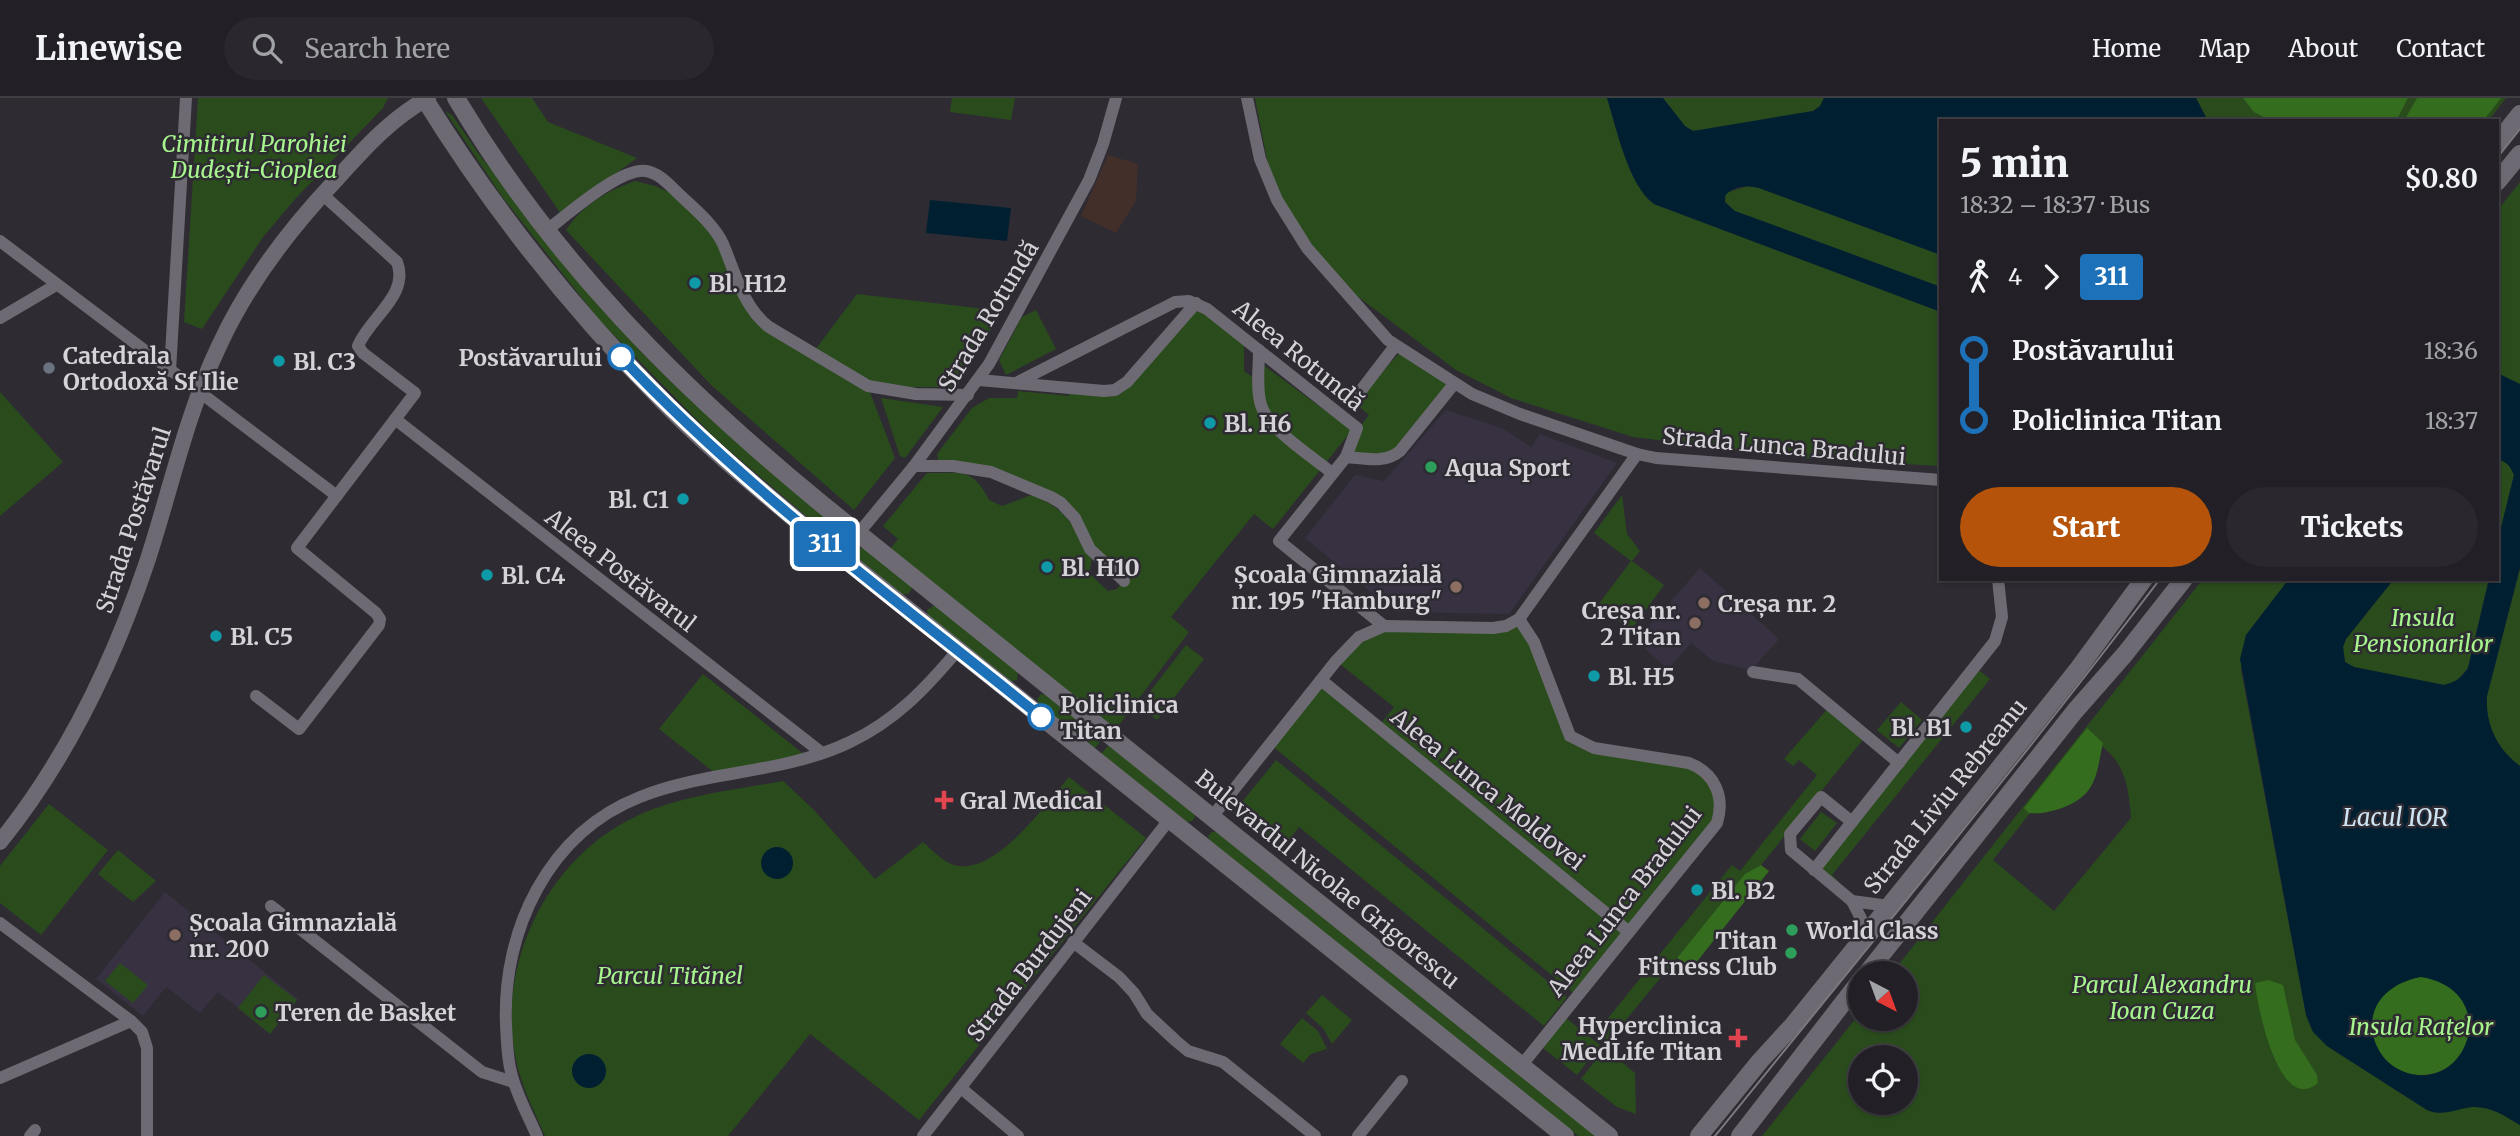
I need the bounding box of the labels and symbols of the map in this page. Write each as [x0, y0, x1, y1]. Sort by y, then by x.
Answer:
park label: Cimitirul Parohiei Dudești-Cioplea [161, 129, 347, 184]
street label: Strada Rotundă [931, 235, 1045, 397]
place label: Bl. H12 [709, 269, 787, 298]
marker: Bl. H12 [687, 275, 703, 291]
street label: Aleea Rotundă [1227, 293, 1370, 417]
place label: Catedrala Ortodoxă Sf Ilie [63, 341, 239, 396]
place label: Postăvarului [458, 343, 602, 372]
marker: Postăvarului [608, 344, 634, 370]
place label: Bl. C3 [293, 347, 356, 376]
marker: Bl. C3 [271, 353, 287, 369]
marker: Catedrala Ortodoxă Sf Ilie [41, 360, 57, 376]
place label: Bl. H6 [1224, 409, 1291, 438]
marker: Bl. H6 [1202, 415, 1218, 431]
street label: Strada Lunca Bradului [1661, 421, 1907, 471]
street label: Strada Postăvarul [89, 423, 177, 617]
place label: Aqua Sport [1444, 453, 1570, 482]
marker: Aqua Sport [1423, 459, 1439, 475]
place label: Bl. C1 [608, 485, 669, 514]
marker: Bl. C1 [675, 491, 691, 507]
street label: Aleea Postăvarul [539, 502, 702, 638]
line badge: 311 [785, 521, 865, 567]
place label: Bl. H10 [1061, 553, 1140, 582]
marker: Bl. H10 [1039, 559, 1055, 575]
place label: Școala Gimnazială nr. 195 "Hamburg" [1231, 560, 1442, 615]
place label: Bl. C4 [501, 561, 566, 590]
marker: Bl. C4 [479, 567, 495, 583]
marker: Școala Gimnazială nr. 195 "Hamburg" [1448, 579, 1464, 595]
place label: Creșa nr. 2 [1718, 589, 1836, 618]
marker: Creșa nr. 2 [1696, 595, 1712, 611]
place label: Creșa nr. 2 Titan [1582, 596, 1681, 651]
park label: Insula Pensionarilor [2353, 603, 2493, 658]
marker: Creșa nr. 2 Titan [1687, 615, 1703, 631]
place label: Bl. C5 [230, 622, 293, 651]
marker: Bl. C5 [208, 628, 224, 644]
place label: Bl. H5 [1608, 662, 1675, 691]
marker: Bl. H5 [1586, 668, 1602, 684]
place label: Policlinica Titan [1060, 690, 1179, 745]
street label: Strada Liviu Rebreanu [1857, 692, 2033, 900]
street label: Aleea Lunca Moldovei [1384, 701, 1591, 876]
marker: Policlinica Titan [1028, 704, 1054, 730]
place label: Bl. B1 [1891, 713, 1952, 742]
marker: Bl. B1 [1958, 719, 1974, 735]
street label: Bulevardul Nicolae Grigorescu [1190, 763, 1466, 995]
place label: Gral Medical [960, 786, 1103, 815]
marker: Gral Medical [934, 790, 954, 810]
street label: Aleea Lunca Bradului [1540, 800, 1707, 1003]
water label: Lacul IOR [2343, 802, 2448, 833]
place label: Bl. B2 [1711, 876, 1775, 905]
marker: Bl. B2 [1689, 882, 1705, 898]
street label: Strada Burdujeni [960, 883, 1098, 1047]
place label: Școala Gimnazială nr. 200 [189, 908, 397, 963]
place label: World Class [1805, 916, 1939, 945]
marker: World Class [1784, 922, 1800, 938]
place label: Titan Fitness Club [1638, 926, 1777, 981]
marker: Școala Gimnazială nr. 200 [167, 927, 183, 943]
marker: Titan Fitness Club [1783, 945, 1799, 961]
park label: Parcul Titănel [597, 961, 743, 990]
north arrow [1848, 961, 1918, 1031]
park label: Parcul Alexandru Ioan Cuza [2072, 970, 2252, 1025]
place label: Teren de Basket [275, 998, 456, 1027]
marker: Teren de Basket [253, 1004, 269, 1020]
place label: Hyperclinica MedLife Titan [1561, 1011, 1722, 1066]
park label: Insula Rațelor [2349, 1012, 2494, 1041]
marker: Hyperclinica MedLife Titan [1728, 1028, 1748, 1048]

